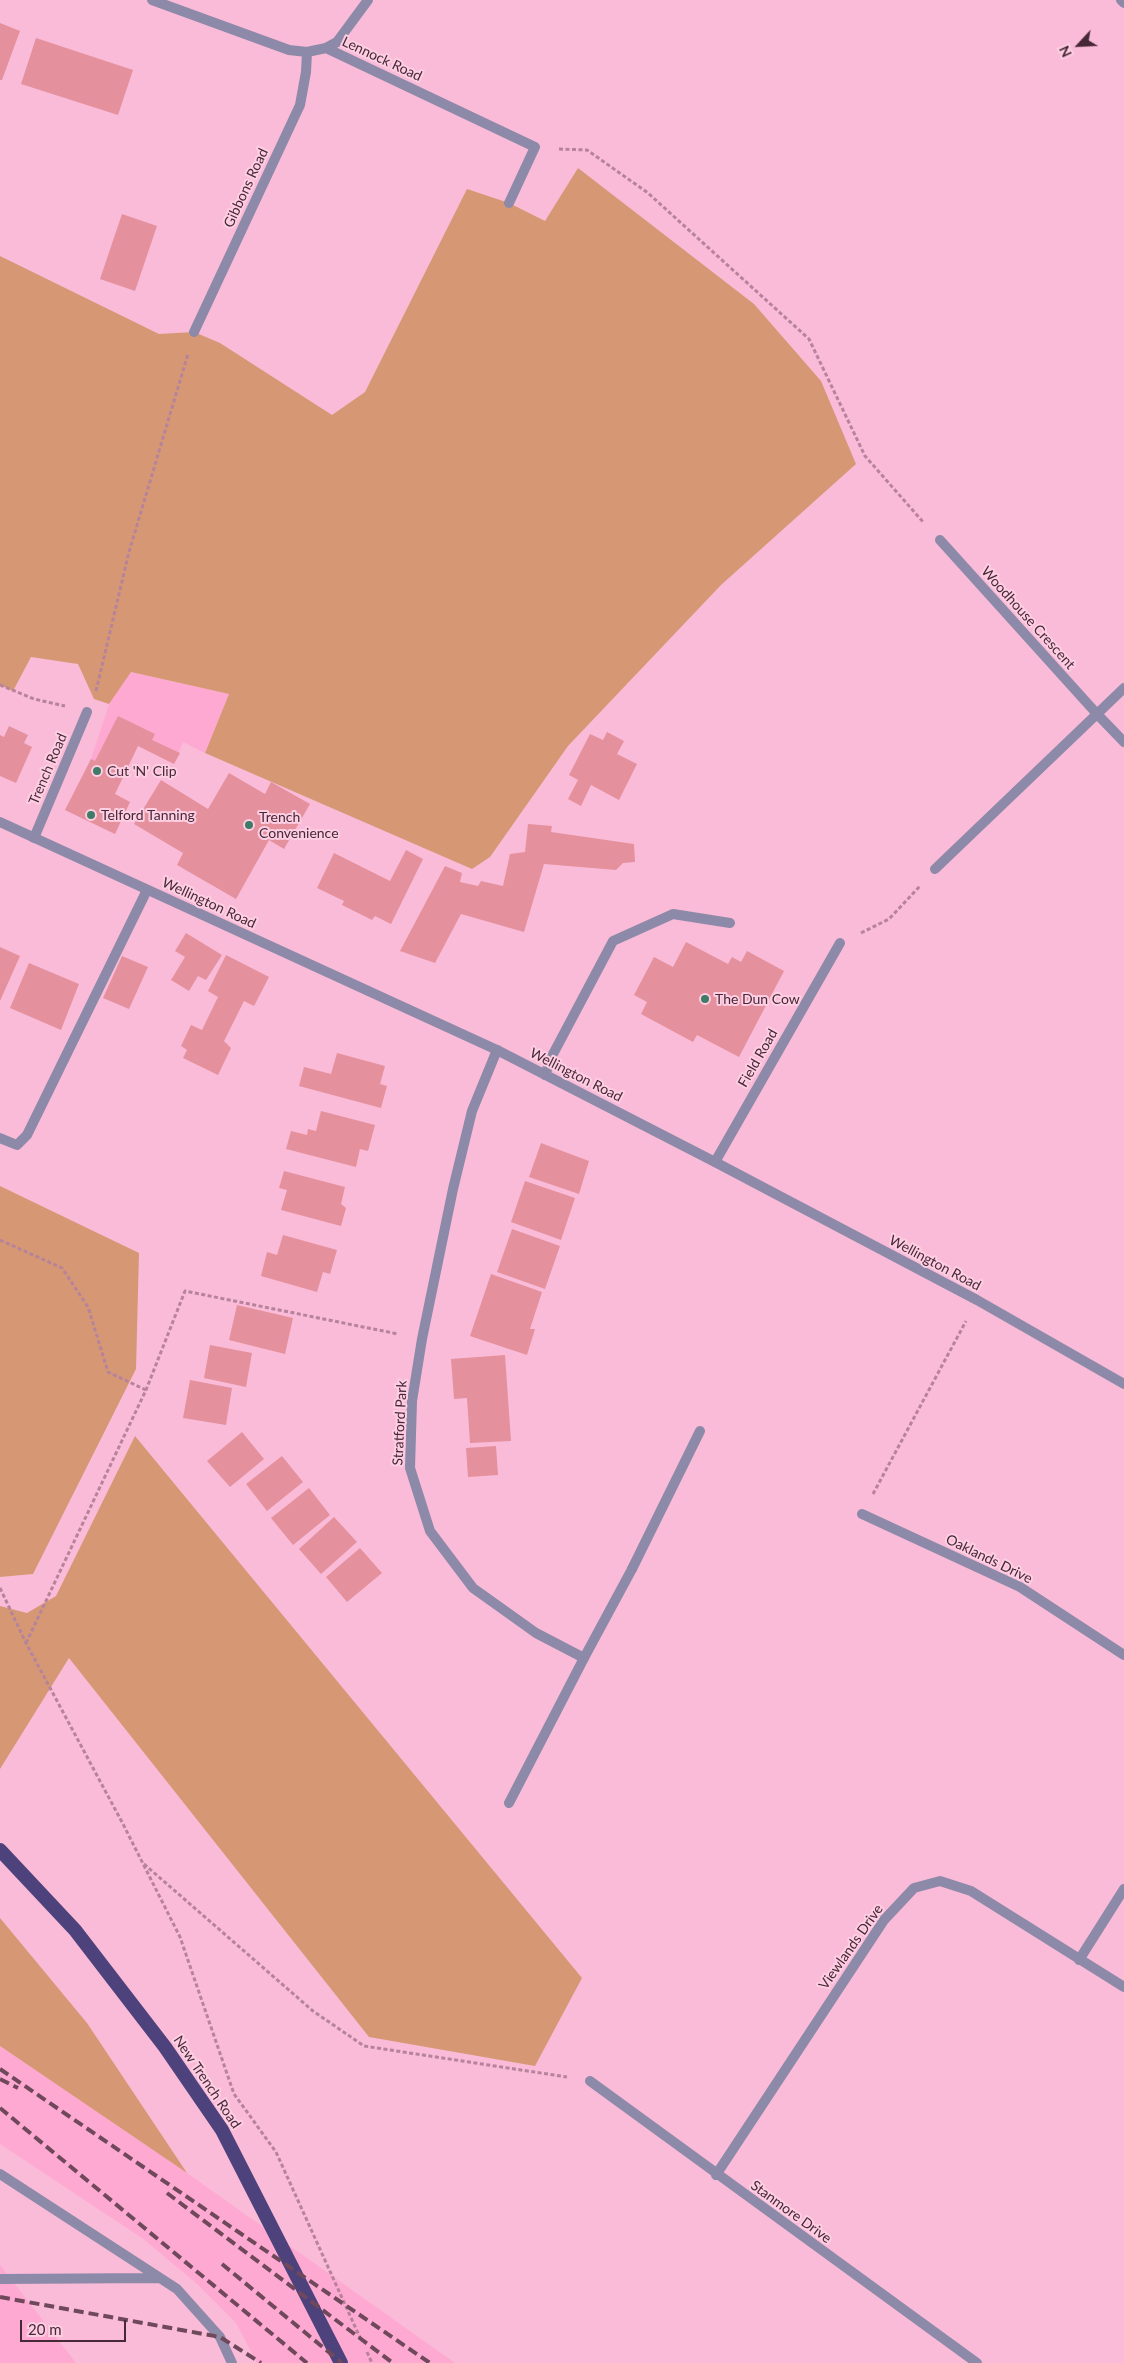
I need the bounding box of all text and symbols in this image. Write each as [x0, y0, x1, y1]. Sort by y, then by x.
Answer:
north arrow [1054, 20, 1104, 70]
street label: Lennock Road [339, 33, 425, 85]
text: N [1055, 43, 1075, 60]
street label: Gibbons Road [220, 146, 272, 230]
street label: Woodhouse Crescent [978, 563, 1078, 673]
street label: Trench Road [25, 731, 71, 807]
place label: Cut 'N' Clip [107, 763, 176, 779]
marker: Cut 'N' Clip [91, 765, 103, 777]
place label: Telford Tanning [101, 807, 195, 823]
marker: Telford Tanning [85, 809, 97, 821]
place label: Trench Convenience [259, 809, 339, 842]
marker: Trench Convenience [243, 819, 255, 831]
street label: Wellington Road [159, 874, 259, 932]
place label: The Dun Cow [715, 991, 800, 1007]
marker: The Dun Cow [699, 993, 711, 1005]
street label: Field Road [735, 1026, 781, 1090]
street label: Wellington Road [527, 1044, 625, 1106]
street label: Wellington Road [886, 1232, 984, 1294]
street label: Stratford Park [389, 1380, 411, 1466]
street label: Oaklands Drive [943, 1531, 1035, 1587]
street label: Viewlands Drive [815, 1901, 887, 1993]
street label: New Trench Road [170, 2032, 244, 2132]
street label: Stanmore Drive [747, 2177, 835, 2247]
scale bar [22, 2310, 129, 2342]
text: 20 m [28, 2320, 62, 2338]

